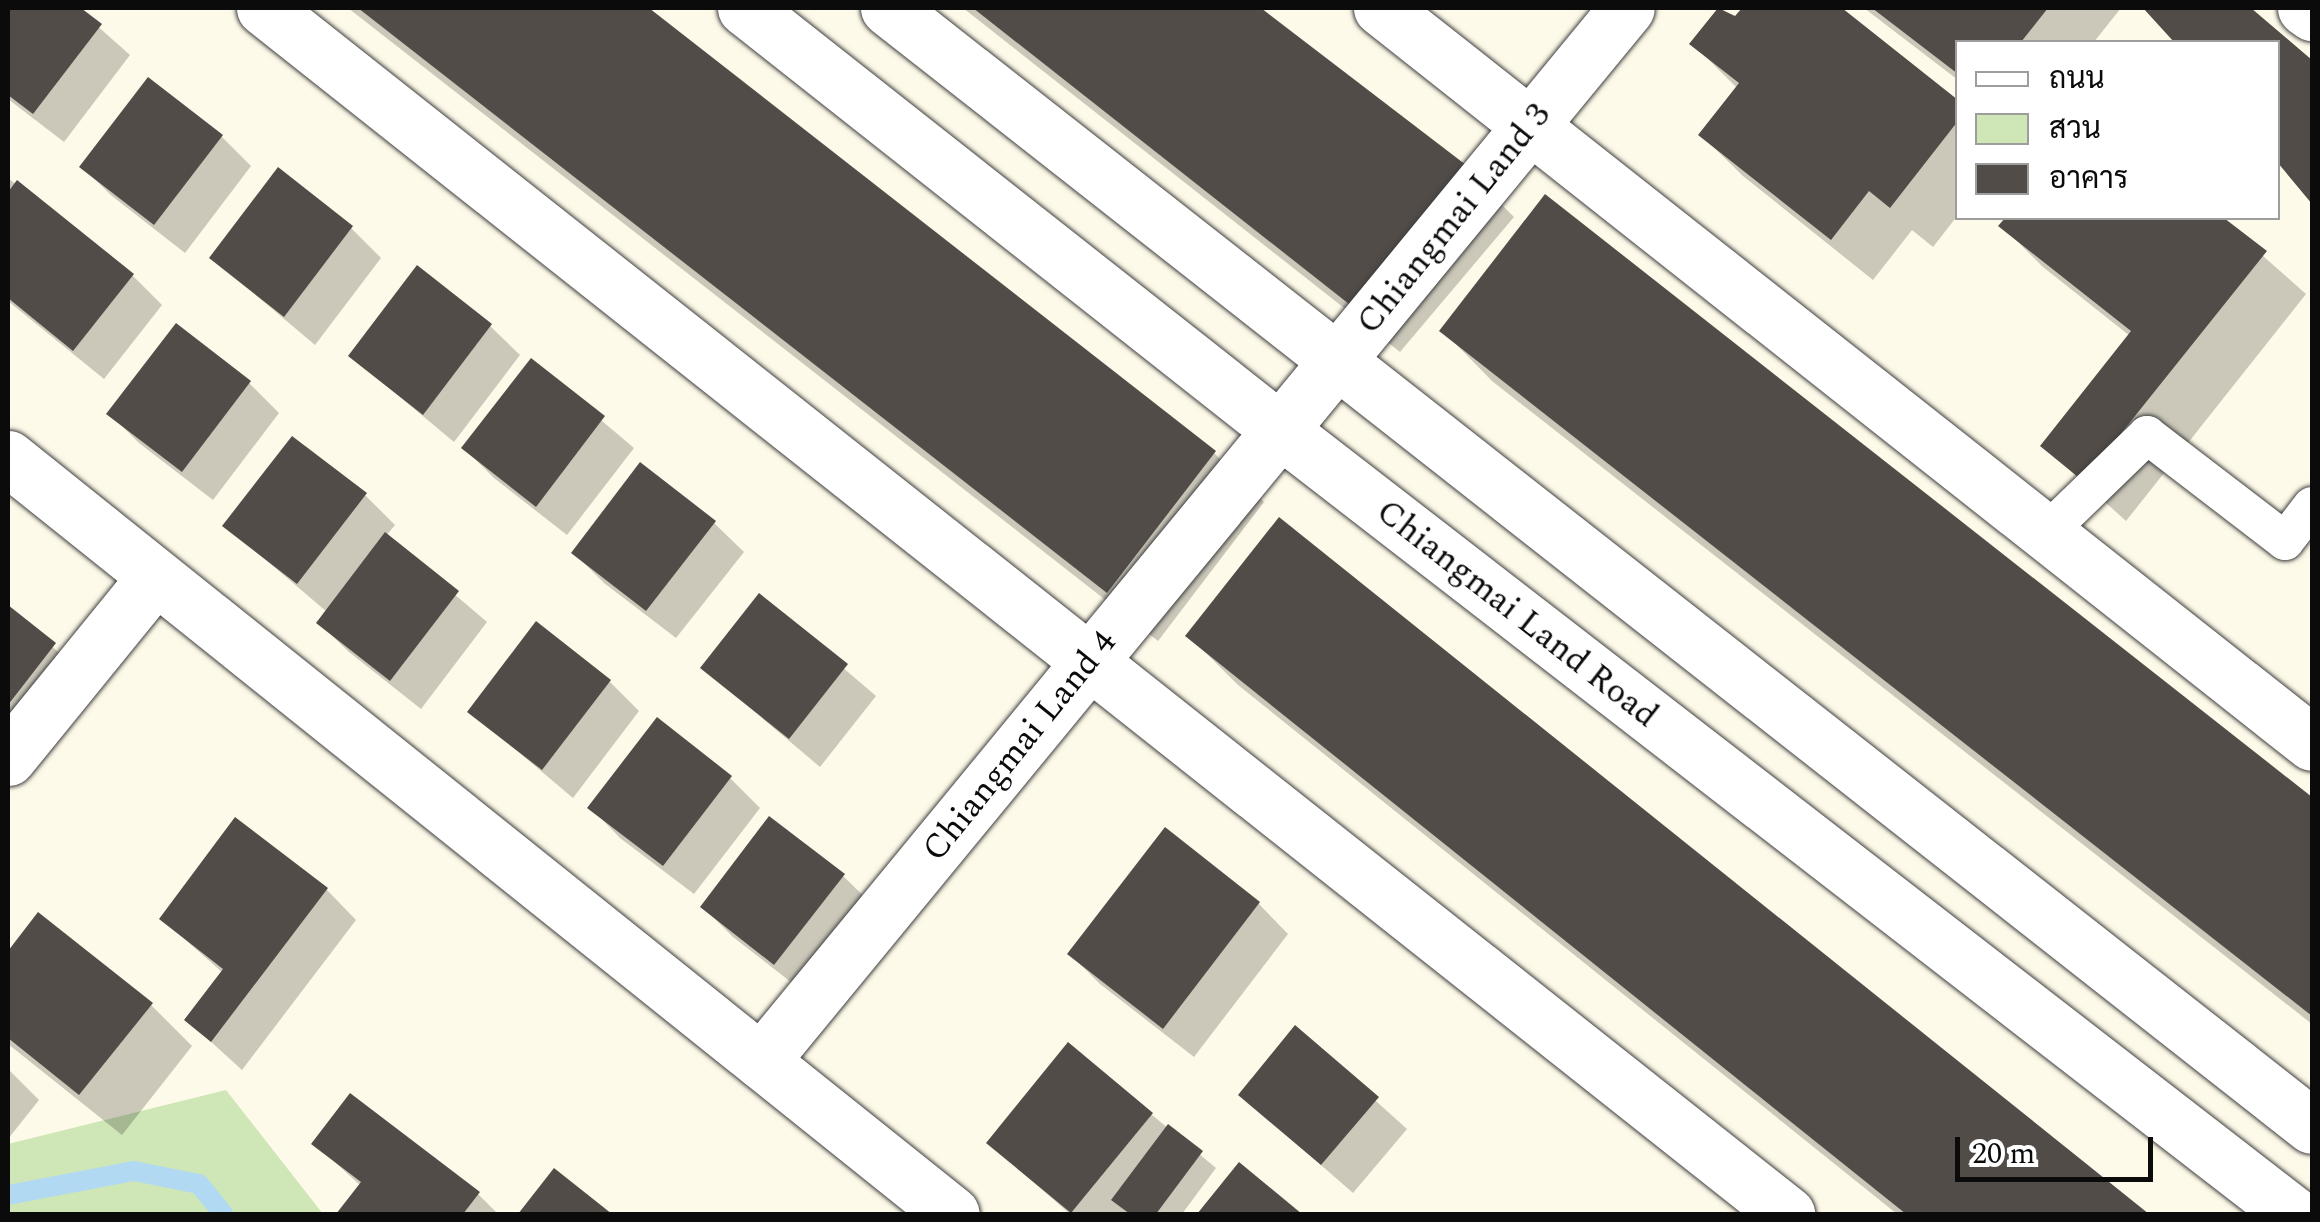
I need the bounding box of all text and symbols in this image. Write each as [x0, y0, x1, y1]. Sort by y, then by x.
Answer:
legend [1955, 40, 2280, 220]
text: ถนน [2049, 56, 2105, 102]
street label: Chiangmai Land 3 [1348, 95, 1560, 343]
text: สวน [2049, 106, 2101, 152]
text: อาคาร [2049, 156, 2128, 202]
street label: Chiangmai Land Road [1368, 491, 1666, 737]
street label: Chiangmai Land 4 [914, 622, 1126, 870]
scale bar [1960, 1117, 2158, 1179]
text: 20 m [1972, 1131, 2035, 1177]

